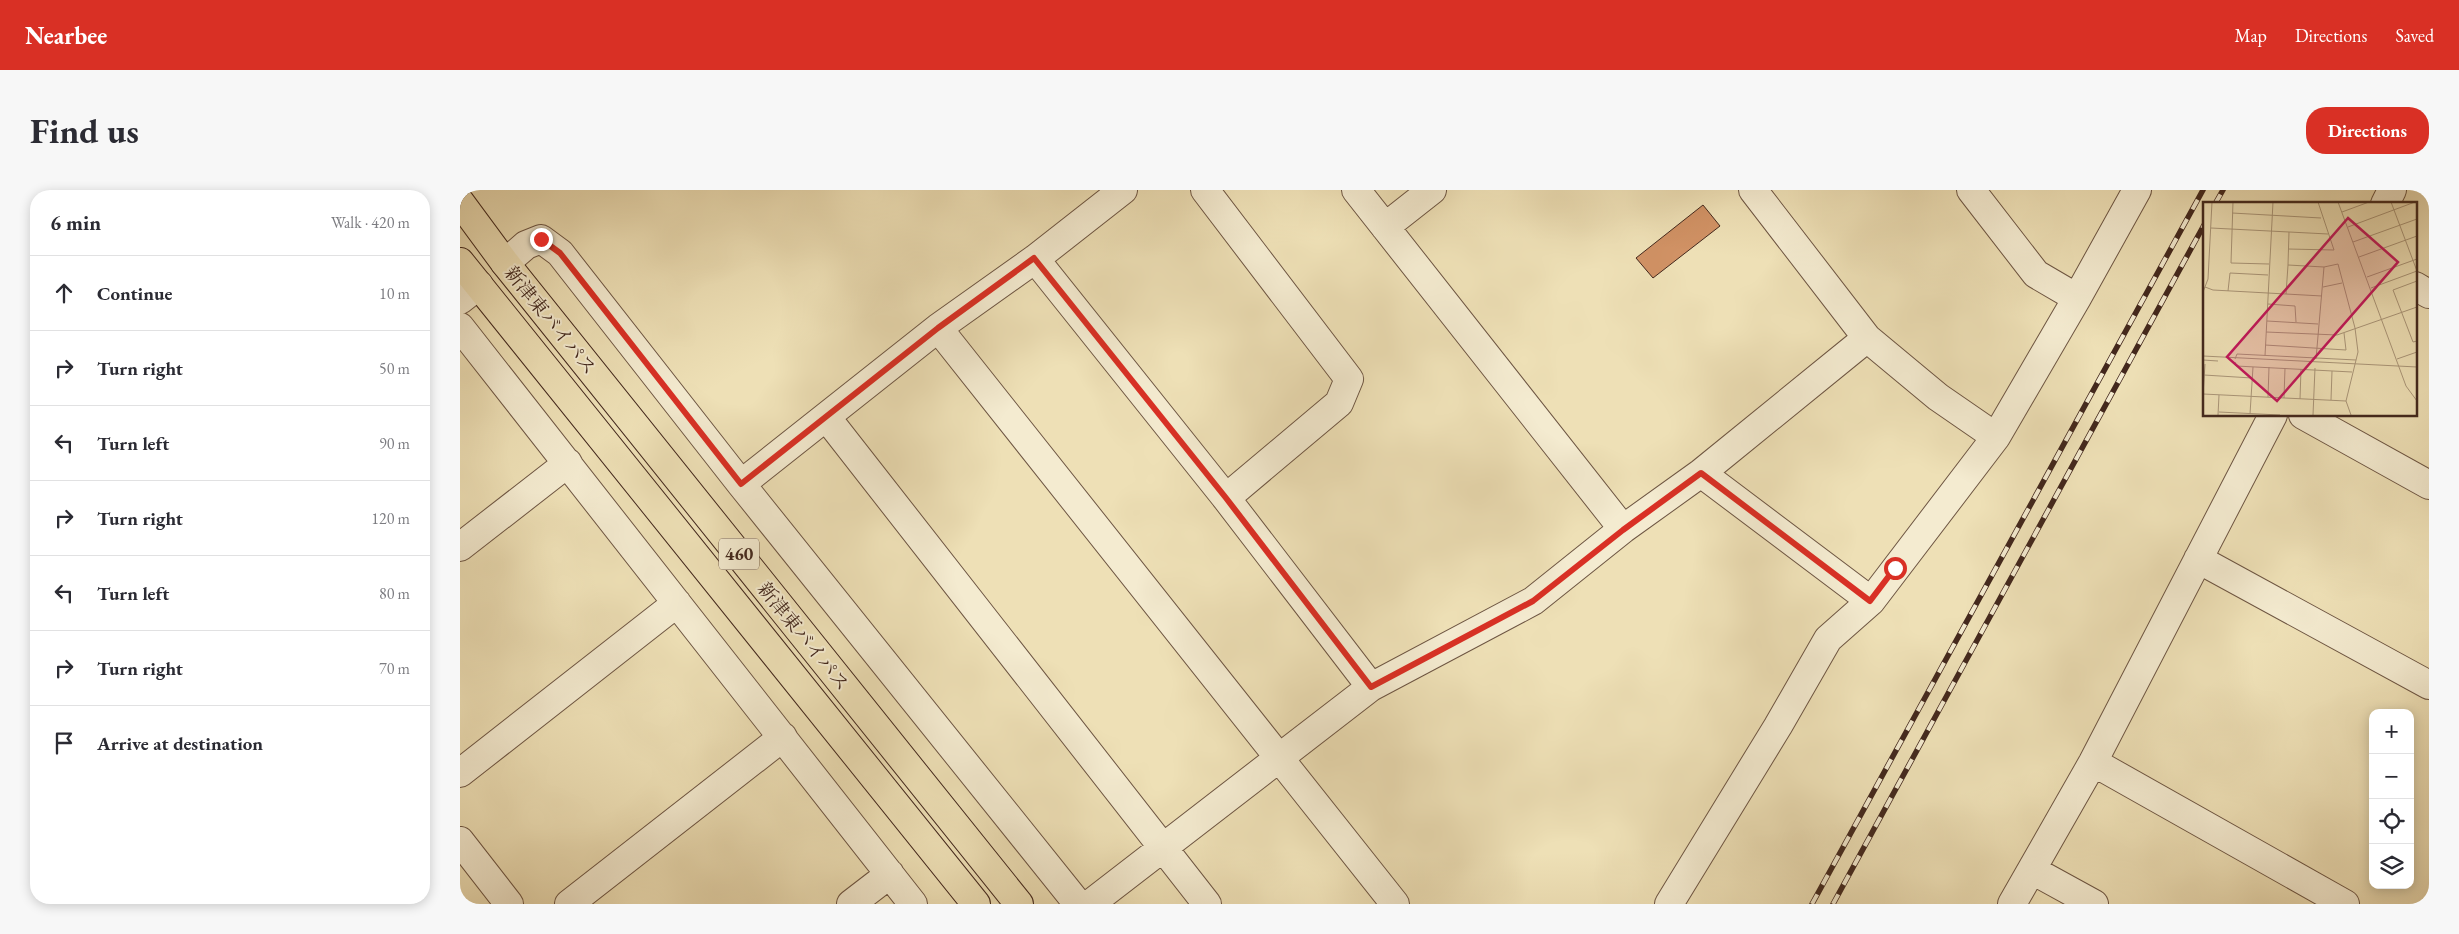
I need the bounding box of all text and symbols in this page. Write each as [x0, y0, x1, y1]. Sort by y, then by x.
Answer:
text: Nearbee [25, 20, 107, 51]
text: Map [2235, 24, 2267, 47]
text: Directions [2295, 24, 2367, 47]
text: Saved [2395, 24, 2434, 47]
button: Directions [2306, 107, 2429, 154]
text: Find us [30, 108, 139, 153]
inset map [2203, 202, 2416, 416]
text: 6 min [50, 209, 101, 236]
text: Walk · 420 m [331, 212, 410, 233]
route end [530, 228, 553, 251]
street label: 新津東バイパス [499, 261, 602, 380]
icon: ahead [50, 279, 78, 307]
text: Continue [97, 281, 172, 306]
text: 10 m [379, 283, 410, 304]
icon: right [50, 354, 78, 382]
text: Turn right [97, 356, 183, 381]
text: 50 m [379, 358, 410, 379]
icon: left [50, 429, 78, 457]
text: Turn left [97, 431, 169, 456]
text: 90 m [379, 433, 410, 454]
icon: right [50, 504, 78, 532]
text: Turn right [97, 506, 183, 531]
text: 120 m [371, 508, 410, 529]
road number: 460 [719, 538, 759, 569]
route start [1884, 557, 1907, 580]
street label: 新津東バイパス [752, 577, 855, 696]
icon: left [50, 579, 78, 607]
text: Turn left [97, 581, 169, 606]
text: 80 m [379, 583, 410, 604]
icon: right [50, 654, 78, 682]
text: Turn right [97, 656, 183, 681]
text: 70 m [379, 658, 410, 679]
map controls [2369, 709, 2414, 889]
button: + [2369, 709, 2414, 754]
icon: arrive [50, 729, 78, 757]
text: Arrive at destination [97, 731, 263, 756]
button: − [2369, 754, 2414, 799]
button: locate [2369, 799, 2414, 844]
button: layers [2369, 844, 2414, 889]

